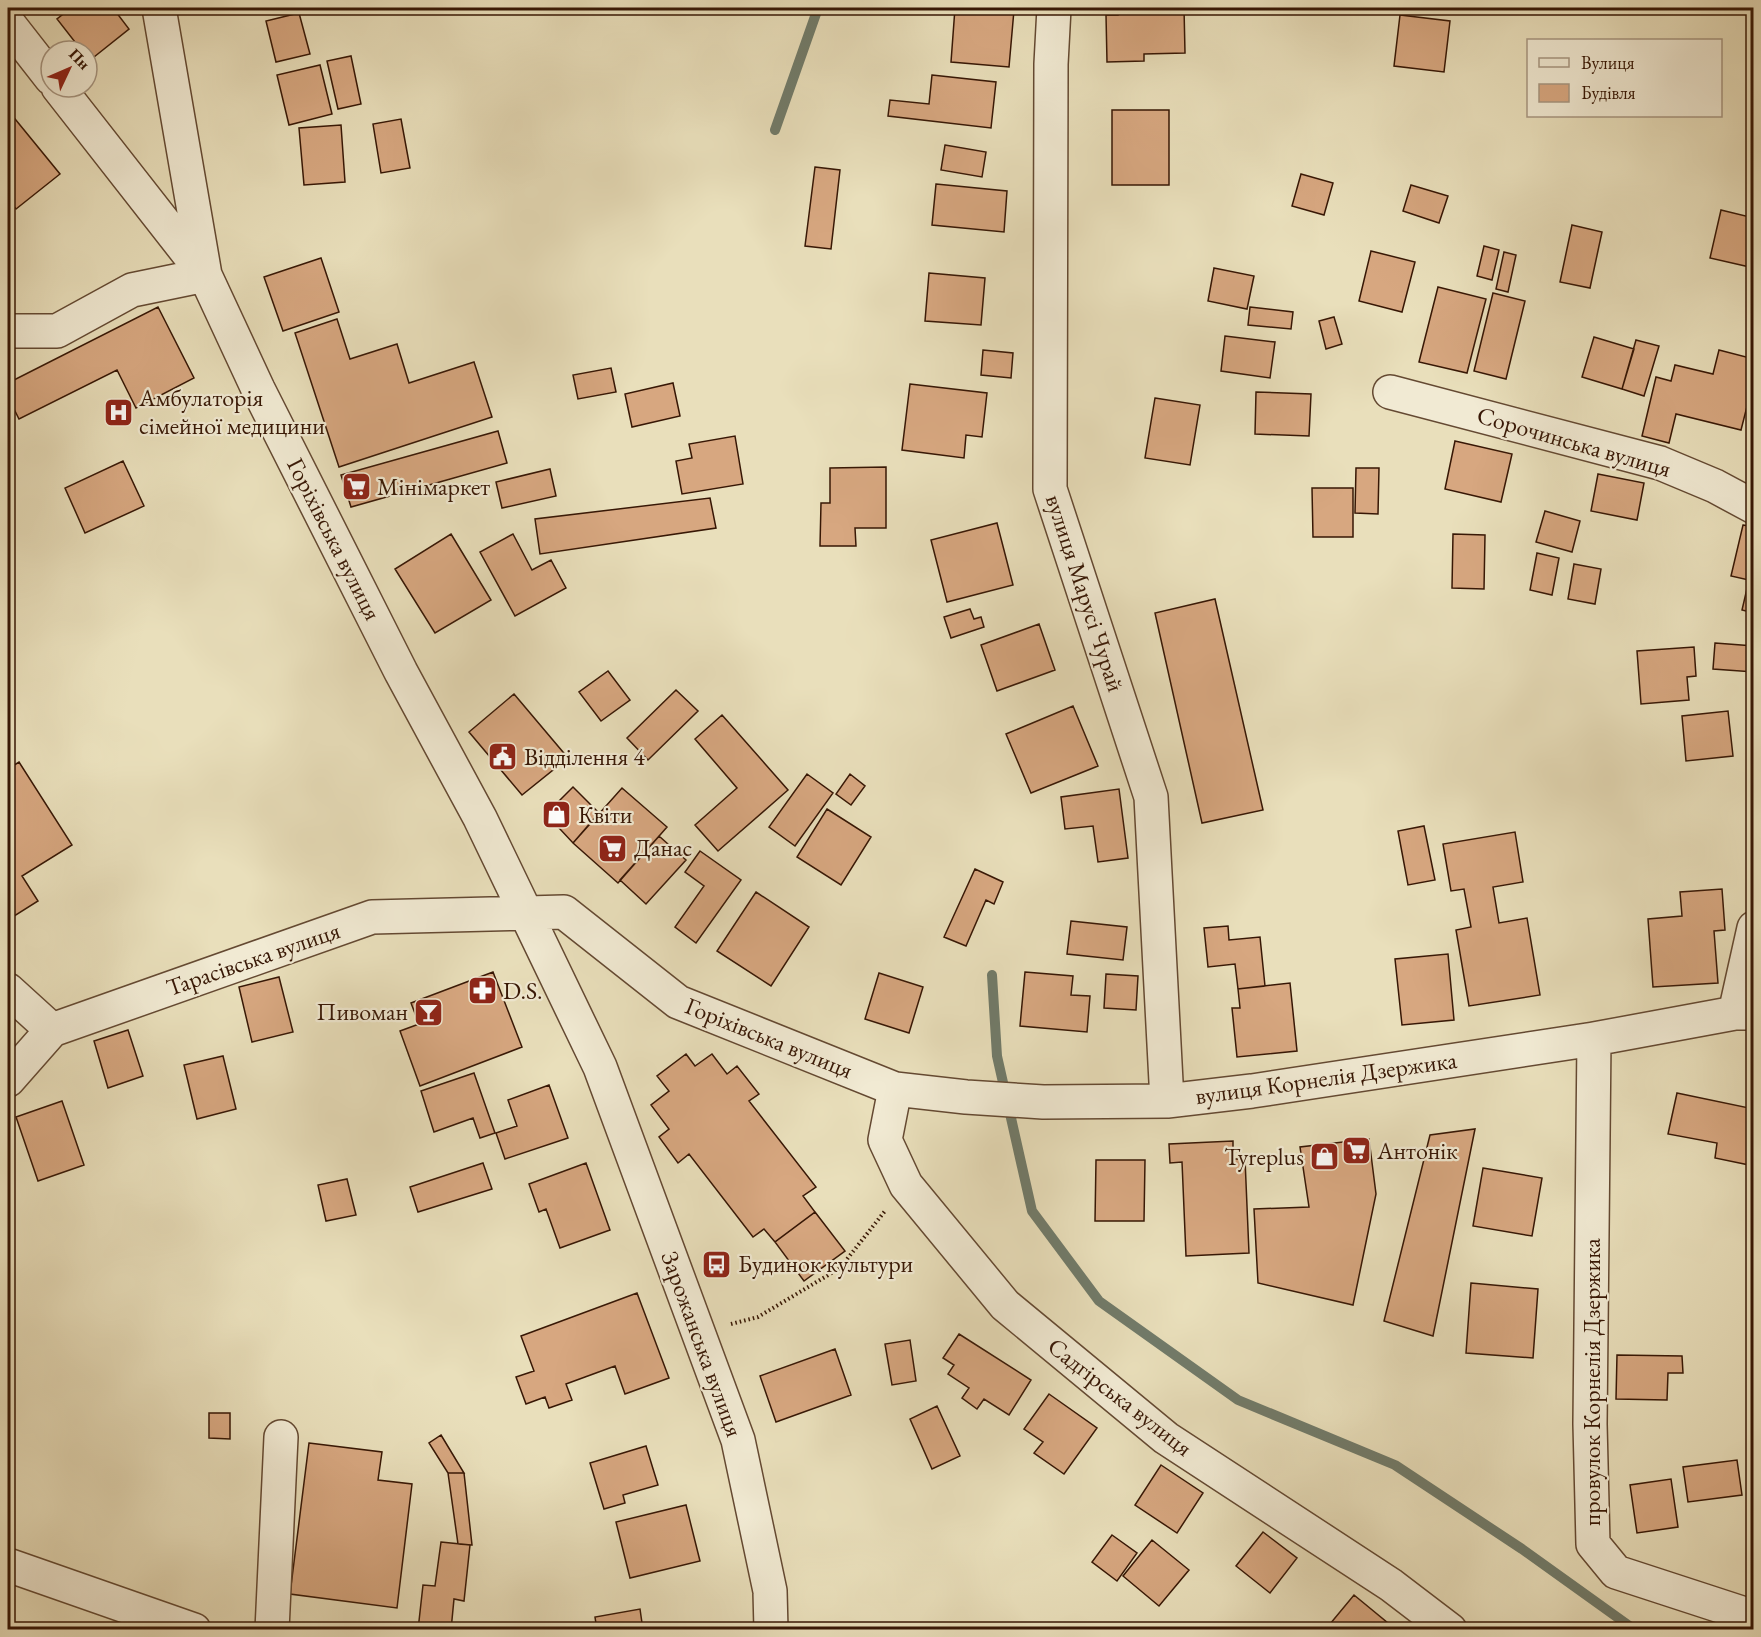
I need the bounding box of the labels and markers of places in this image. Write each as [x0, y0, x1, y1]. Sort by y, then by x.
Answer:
place label: Амбулаторія сімейної медицини [138, 382, 325, 441]
hospital icon: Амбулаторія сімейної медицини [102, 396, 134, 428]
supermarket icon: Мінімаркет [340, 471, 372, 503]
place label: Мінімаркет [377, 471, 490, 502]
public building icon: Відділення 4 [487, 741, 519, 773]
place label: Відділення 4 [524, 741, 645, 772]
shop icon: Квіти [541, 799, 573, 831]
place label: Квіти [578, 799, 633, 830]
supermarket icon: Данас [597, 832, 629, 864]
place label: Данас [634, 832, 692, 863]
pharmacy icon: D.S. [466, 975, 498, 1007]
place label: D.S. [503, 975, 543, 1006]
place label: Пивоман [317, 996, 408, 1027]
bar icon: Пивоман [413, 996, 445, 1028]
supermarket icon: Антонік [1340, 1135, 1372, 1167]
place label: Антонік [1376, 1135, 1458, 1166]
place label: Tyreplus [1224, 1141, 1304, 1172]
shop icon: Tyreplus [1309, 1141, 1341, 1173]
bus stop icon: Будинок культури [701, 1248, 733, 1280]
place label: Будинок культури [738, 1248, 914, 1279]

